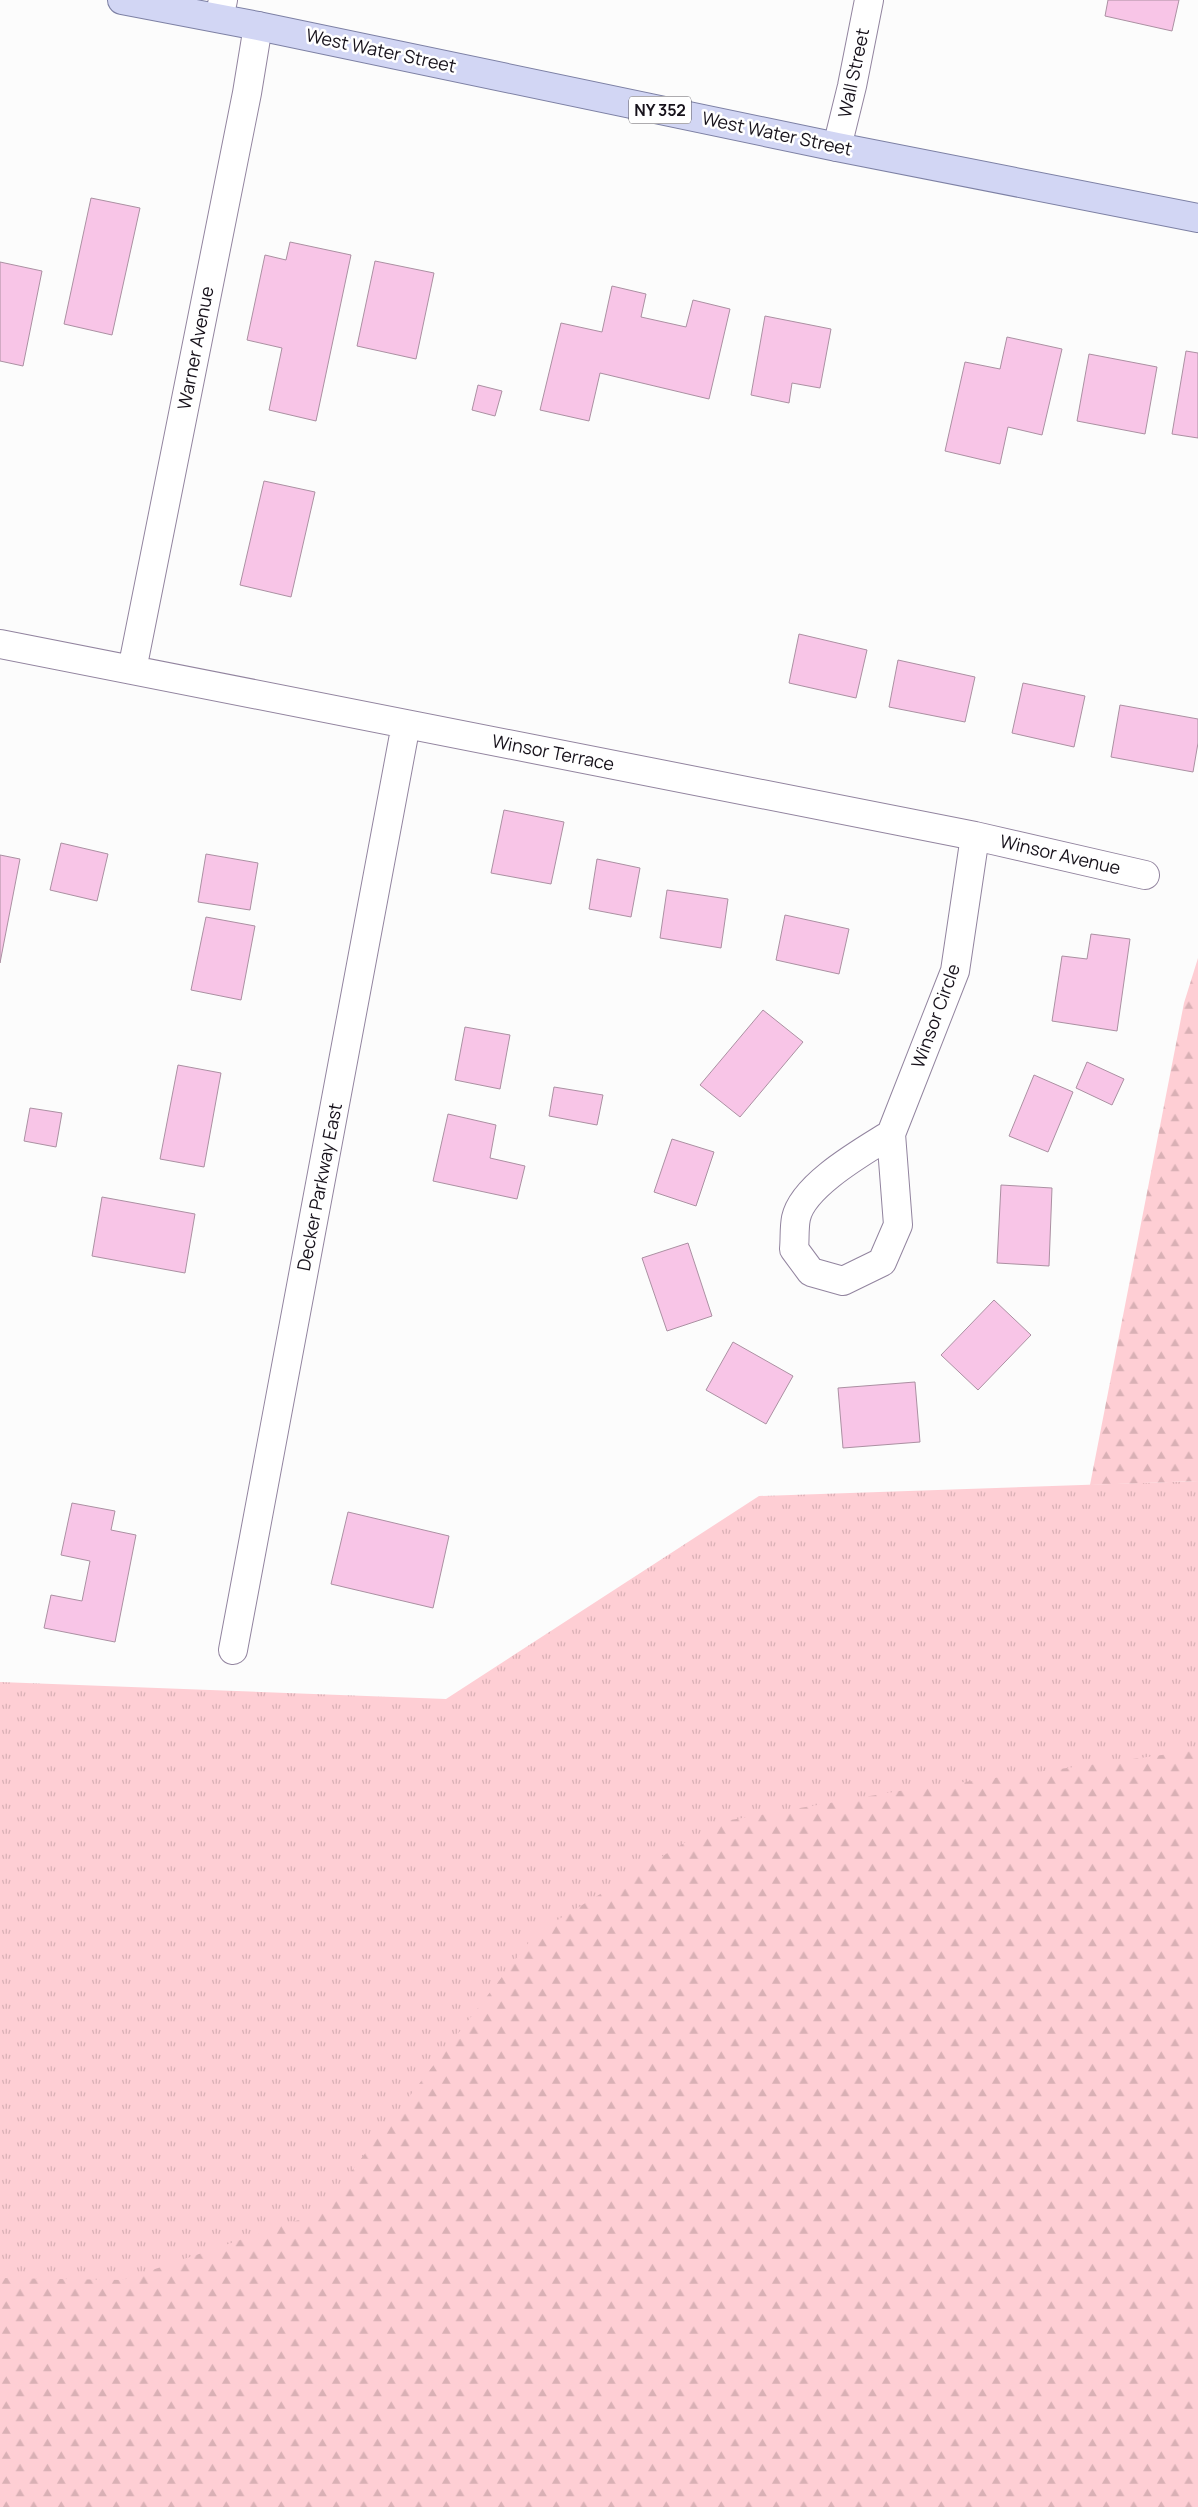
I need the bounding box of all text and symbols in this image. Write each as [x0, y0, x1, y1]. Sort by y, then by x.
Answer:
street label: West Water Street [304, 22, 458, 78]
street label: Wall Street [832, 26, 874, 120]
road number: NY 352 [629, 96, 691, 124]
street label: West Water Street [700, 105, 854, 161]
street label: Warner Avenue [171, 284, 219, 412]
street label: Winsor Terrace [490, 728, 616, 776]
street label: Winsor Avenue [998, 828, 1123, 880]
street label: Winsor Circle [905, 960, 965, 1071]
street label: Decker Parkway East [291, 1101, 347, 1273]

